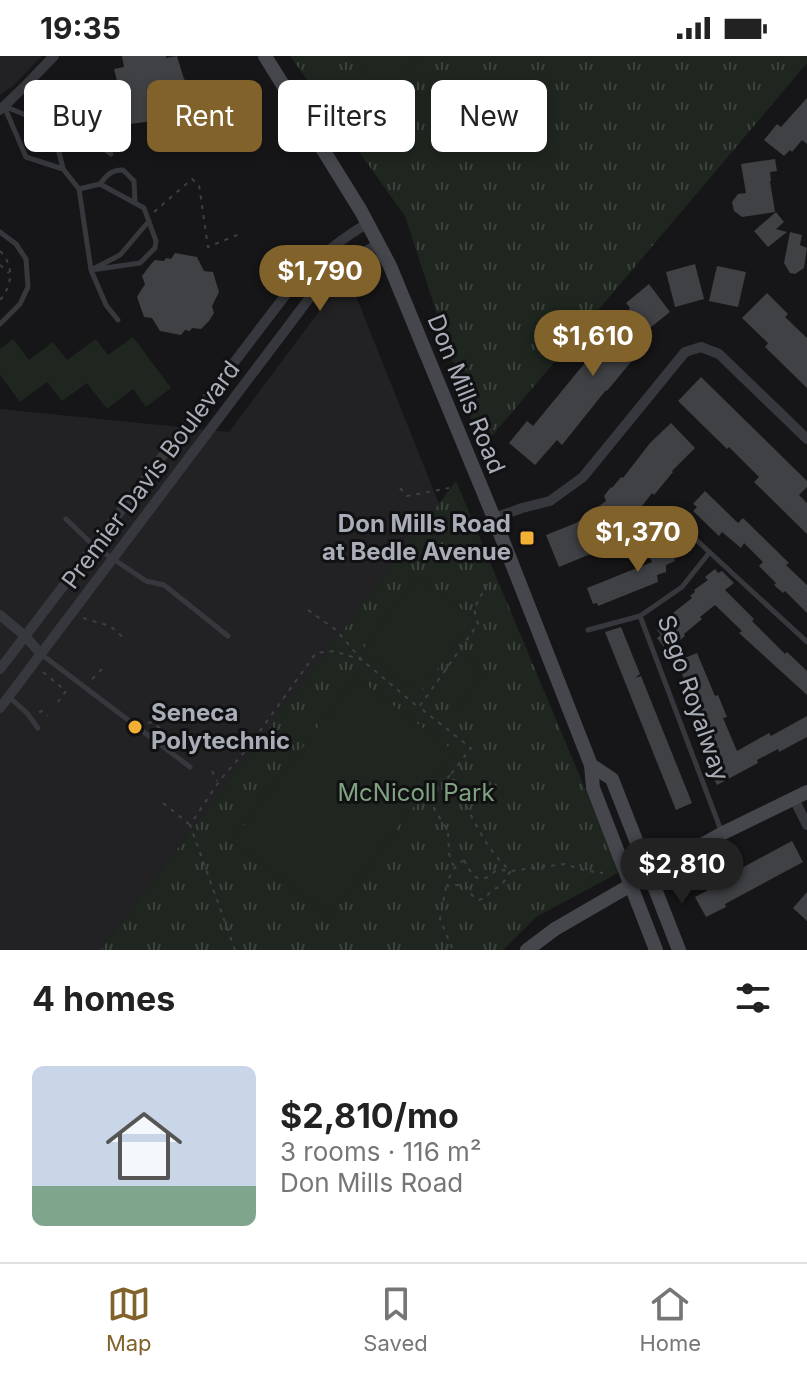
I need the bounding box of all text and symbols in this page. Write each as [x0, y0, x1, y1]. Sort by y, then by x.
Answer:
text: 19:35 [40, 10, 121, 46]
chip: Buy [24, 80, 131, 152]
chip: Rent [147, 80, 262, 152]
chip: Filters [278, 80, 415, 152]
chip: New [431, 80, 547, 152]
pin: $1,790 [255, 245, 385, 313]
text: $1,790 [277, 255, 363, 286]
street label: Don Mills Road [421, 310, 512, 478]
pin: $1,610 [528, 310, 658, 378]
text: $1,610 [552, 320, 634, 351]
street label: Premier Davis Boulevard [56, 355, 246, 594]
pin: $1,370 [573, 506, 703, 574]
place label: Don Mills Road at Bedle Avenue [322, 509, 511, 566]
text: $1,370 [595, 516, 681, 547]
marker: Don Mills Road at Bedle Avenue [518, 529, 536, 547]
street label: Sego Royalway [652, 611, 735, 784]
place label: Seneca Polytechnic [151, 698, 290, 755]
marker: Seneca Polytechnic [126, 718, 144, 736]
park label: McNicoll Park [337, 778, 495, 807]
pin: $2,810 [617, 838, 747, 906]
text: $2,810 [638, 848, 726, 879]
icon: filters [731, 976, 775, 1020]
text: 4 homes [32, 978, 175, 1019]
text: $2,810/mo [280, 1095, 459, 1136]
icon: home [96, 1098, 192, 1194]
text: 3 rooms · 116 m² [280, 1136, 481, 1167]
text: Don Mills Road [280, 1167, 463, 1198]
tab: Map [106, 1282, 152, 1356]
tab: Saved [363, 1282, 428, 1356]
tab: Home [639, 1282, 701, 1356]

